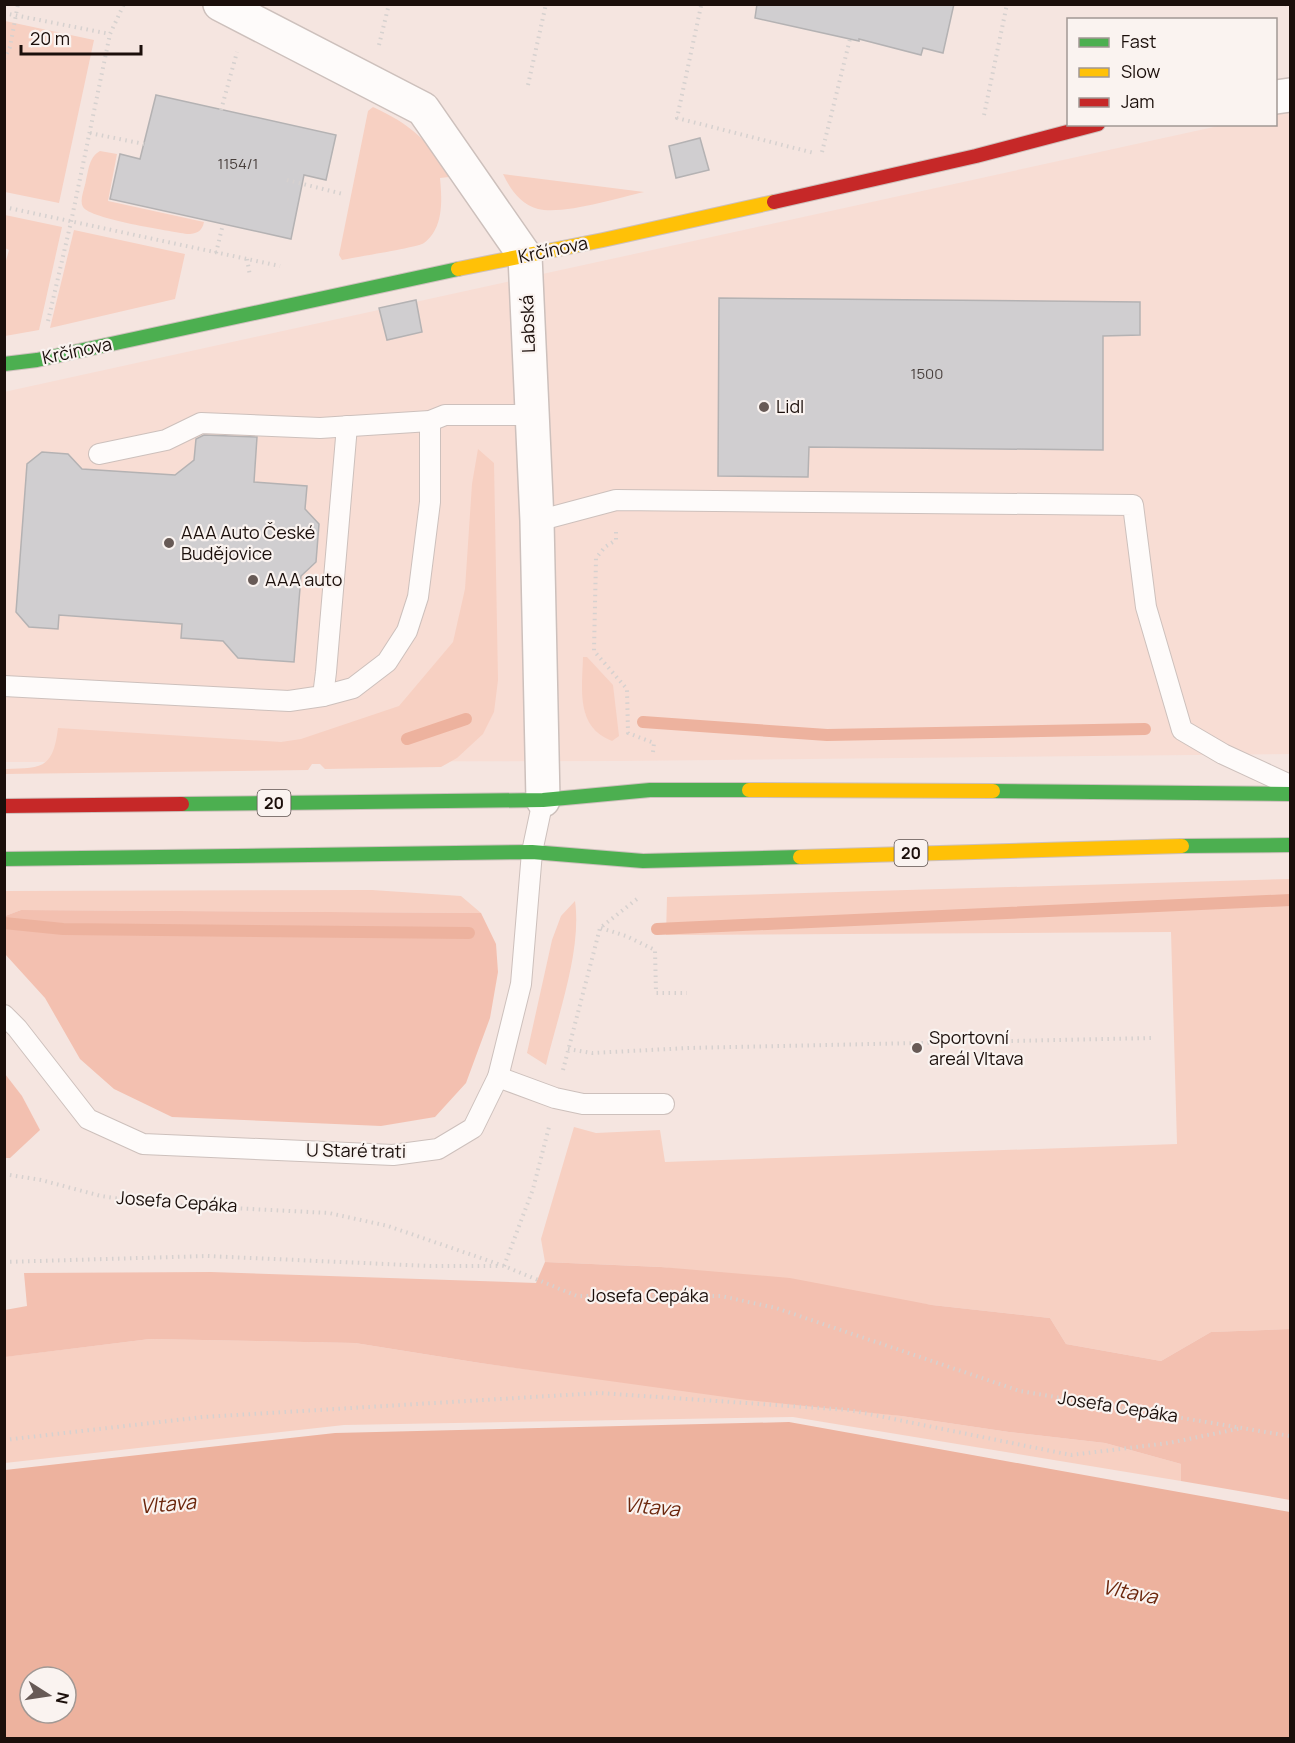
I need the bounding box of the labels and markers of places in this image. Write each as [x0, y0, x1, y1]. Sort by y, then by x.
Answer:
place label: Lidl [776, 394, 804, 418]
marker: Lidl [757, 400, 771, 414]
place label: AAA Auto České Budějovice [181, 520, 315, 565]
marker: AAA Auto České Budějovice [162, 536, 176, 550]
place label: AAA auto [265, 567, 342, 591]
marker: AAA auto [246, 573, 260, 587]
place label: Sportovní areál Vltava [929, 1025, 1024, 1070]
marker: Sportovní areál Vltava [910, 1041, 924, 1055]

